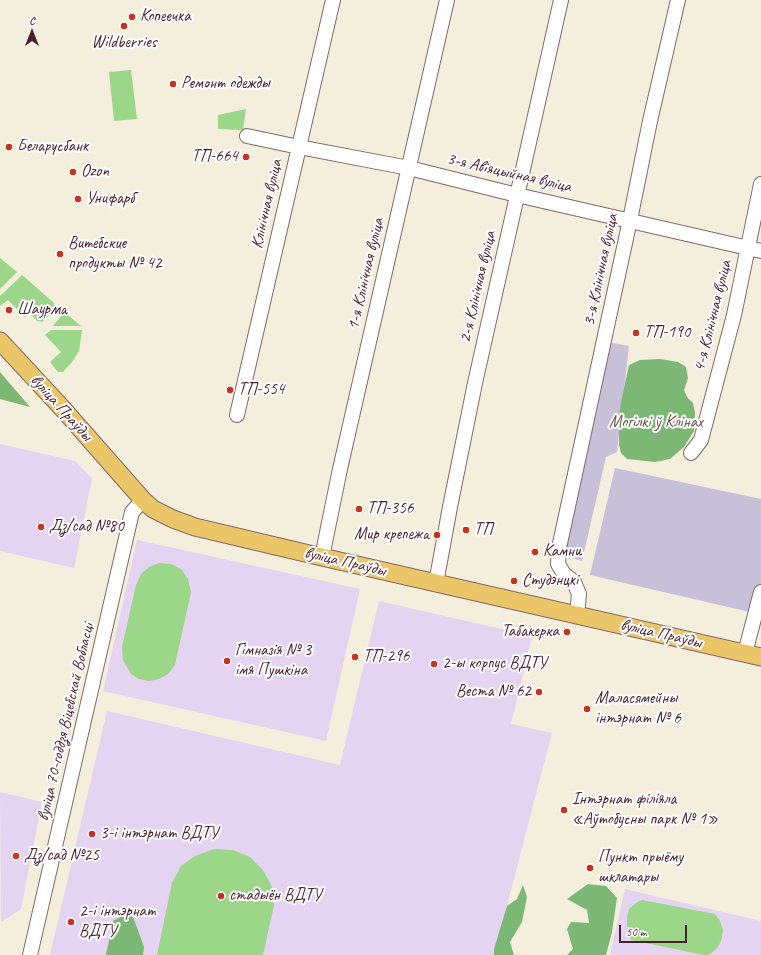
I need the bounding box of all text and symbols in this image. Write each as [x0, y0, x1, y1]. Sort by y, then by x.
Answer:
place label: Копеечка [140, 7, 191, 27]
north arrow [12, 12, 52, 52]
marker: Копеечка [127, 12, 137, 22]
text: С [29, 13, 35, 27]
marker: Wildberries [119, 21, 129, 31]
place label: Wildberries [91, 33, 157, 53]
place label: Ремонт одежды [181, 74, 270, 94]
marker: Ремонт одежды [168, 79, 178, 89]
place label: Беларусбанк [17, 137, 88, 157]
marker: Беларусбанк [4, 142, 14, 152]
place label: ТП-664 [192, 147, 238, 167]
street label: 3-я Авіяцыйная вуліца [445, 149, 573, 197]
marker: ТП-664 [241, 152, 251, 162]
street label: Клінічная вуліца [247, 158, 287, 250]
place label: Ozon [81, 162, 109, 182]
marker: Ozon [68, 167, 78, 177]
place label: Унифарб [86, 189, 134, 209]
marker: Унифарб [73, 194, 83, 204]
street label: 3-я Клінічная вуліца [579, 212, 623, 328]
street label: 1-я Клінічная вуліца [343, 216, 389, 332]
street label: 2-я Клінічная вуліца [455, 229, 501, 345]
place label: Витебские продукты № 42 [68, 234, 162, 274]
marker: Витебские продукты № 42 [55, 249, 65, 259]
street label: 4-я Клінічная вуліца [689, 258, 737, 374]
place label: Шаурма [17, 300, 67, 320]
marker: Шаурма [4, 305, 14, 315]
place label: ТП-190 [644, 323, 690, 343]
marker: ТП-190 [631, 328, 641, 338]
street label: вуліца Праўды [26, 370, 96, 446]
place label: ТП-554 [238, 380, 284, 400]
marker: ТП-554 [225, 385, 235, 395]
park label: Могілкі ў Клінах [609, 413, 703, 433]
place label: ТП-356 [367, 499, 413, 519]
marker: ТП-356 [354, 504, 364, 514]
place label: Дз/сад №80 [49, 517, 124, 537]
place label: ТП [474, 520, 492, 540]
marker: Дз/сад №80 [36, 522, 46, 532]
place label: Мир крепежа [354, 525, 429, 545]
marker: ТП [461, 525, 471, 535]
marker: Мир крепежа [432, 530, 442, 540]
place label: Камни [543, 542, 581, 562]
street label: вуліца Праўды [302, 543, 388, 581]
marker: Камни [530, 547, 540, 557]
place label: Студэнцкі [522, 571, 578, 591]
marker: Студэнцкі [509, 576, 519, 586]
street label: вуліца Праўды [618, 615, 704, 653]
street label: вуліца 70-годдзя Віцебскай Вобласці [33, 621, 99, 823]
place label: Табакерка [501, 622, 559, 642]
marker: Табакерка [562, 627, 572, 637]
place label: Гімназія № 3 імя Пушкіна [235, 641, 311, 681]
place label: ТП-296 [363, 647, 409, 667]
marker: ТП-296 [350, 652, 360, 662]
place label: 2-ы корпус ВДТУ [442, 654, 547, 674]
marker: Гімназія № 3 імя Пушкіна [222, 656, 232, 666]
marker: 2-ы корпус ВДТУ [429, 659, 439, 669]
place label: Веста № 62 [456, 682, 531, 702]
marker: Веста № 62 [534, 687, 544, 697]
place label: Маласямейны інтэрнат № 6 [595, 689, 681, 729]
marker: Маласямейны інтэрнат № 6 [582, 704, 592, 714]
place label: Інтэрнат філіяла «Аўтобусны парк № 1» [572, 790, 718, 830]
marker: Інтэрнат філіяла «Аўтобусны парк № 1» [559, 805, 569, 815]
place label: 3-і інтэрнат ВДТУ [100, 824, 218, 844]
marker: 3-і інтэрнат ВДТУ [87, 829, 97, 839]
place label: Дз/сад №25 [24, 846, 99, 866]
place label: Пункт прыёму шклатары [598, 848, 683, 888]
marker: Дз/сад №25 [11, 851, 21, 861]
marker: Пункт прыёму шклатары [585, 863, 595, 873]
place label: стадыён ВДТУ [229, 886, 322, 906]
marker: стадыён ВДТУ [216, 891, 226, 901]
place label: 2-і інтэрнат ВДТУ [79, 902, 155, 942]
marker: 2-і інтэрнат ВДТУ [66, 917, 76, 927]
scale bar [621, 917, 689, 943]
text: 50 m [626, 924, 646, 940]

